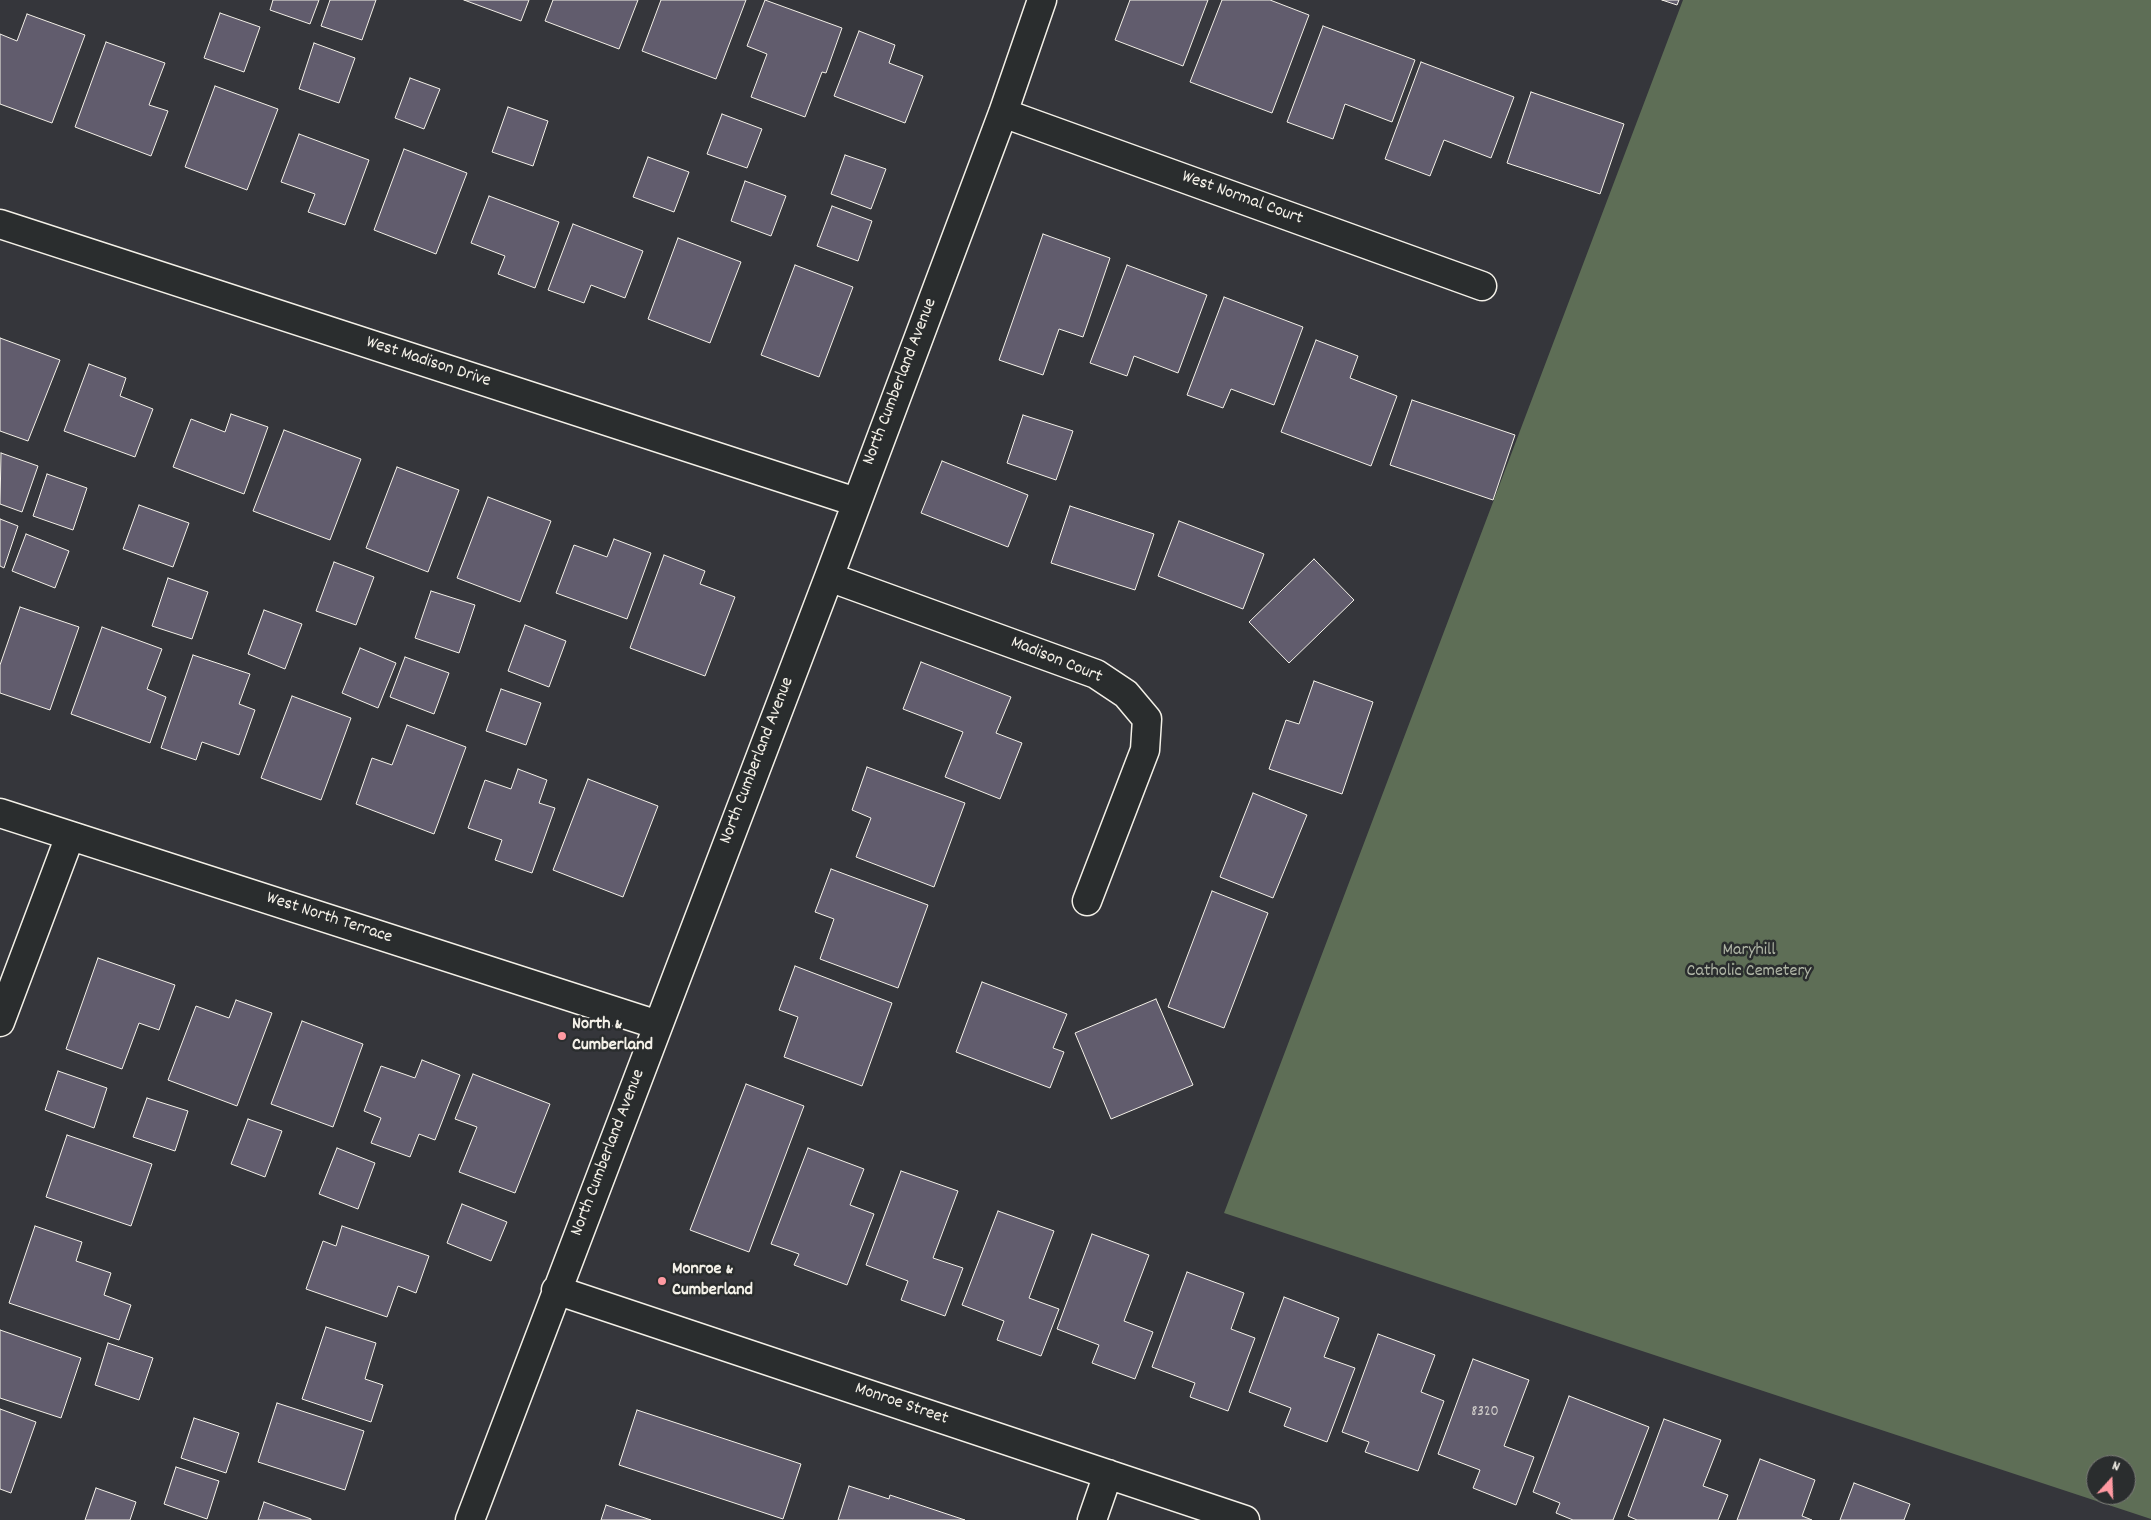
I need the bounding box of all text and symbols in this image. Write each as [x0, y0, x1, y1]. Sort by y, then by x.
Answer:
street label: West Normal Court [1178, 167, 1306, 231]
street label: North Cumberland Avenue [859, 296, 943, 468]
street label: West Madison Drive [363, 333, 493, 393]
street label: Madison Court [1007, 633, 1105, 689]
street label: North Cumberland Avenue [716, 675, 800, 847]
street label: West North Terrace [263, 888, 395, 950]
park label: Maryhill Catholic Cemetery [1687, 941, 1811, 984]
place label: North & Cumberland [572, 1015, 653, 1058]
marker: North & Cumberland [556, 1030, 568, 1042]
street label: North Cumberland Avenue [567, 1067, 651, 1239]
place label: Monroe & Cumberland [672, 1260, 753, 1302]
marker: Monroe & Cumberland [656, 1275, 668, 1287]
street label: Monroe Street [851, 1379, 951, 1431]
house number: 8320 [1471, 1404, 1499, 1422]
north arrow [2086, 1455, 2136, 1505]
text: N [2109, 1456, 2122, 1477]

